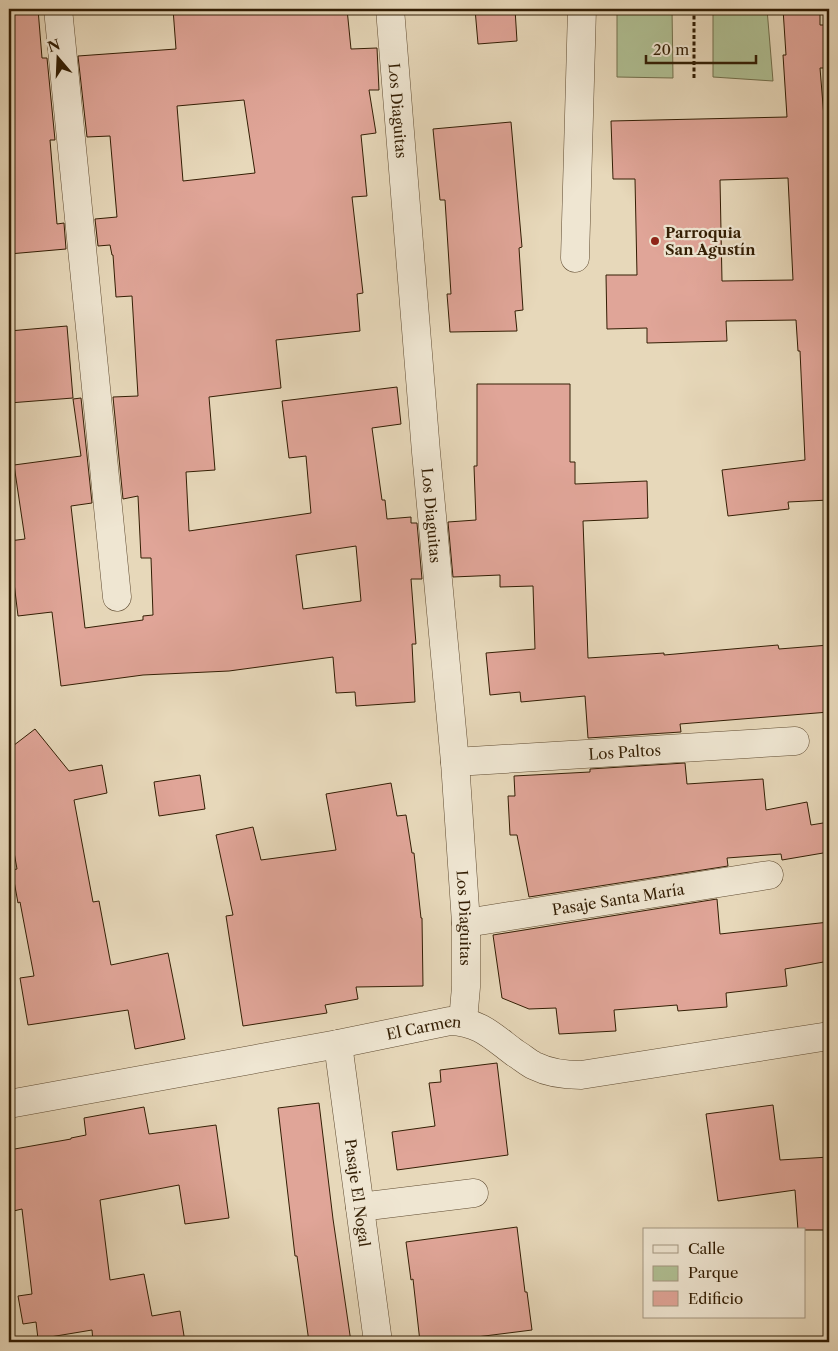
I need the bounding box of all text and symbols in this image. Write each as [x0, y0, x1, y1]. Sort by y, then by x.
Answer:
north arrow [32, 32, 82, 82]
scale bar [646, 32, 756, 64]
text: N [45, 35, 62, 56]
text: 20 m [653, 40, 689, 59]
street label: Los Diaguitas [385, 62, 412, 159]
place label: Parroquia San Agustín [665, 223, 756, 259]
marker: Parroquia San Agustín [649, 235, 661, 247]
street label: Los Diaguitas [418, 467, 446, 564]
street label: Los Paltos [588, 740, 662, 763]
street label: Los Diaguitas [453, 869, 476, 966]
street label: Pasaje Santa María [551, 879, 686, 919]
street label: El Carmen [384, 1011, 463, 1043]
street label: Pasaje El Nogal [341, 1137, 375, 1249]
legend [643, 1228, 806, 1318]
text: Calle [688, 1239, 725, 1258]
text: Parque [688, 1263, 738, 1282]
text: Edificio [688, 1289, 743, 1308]

